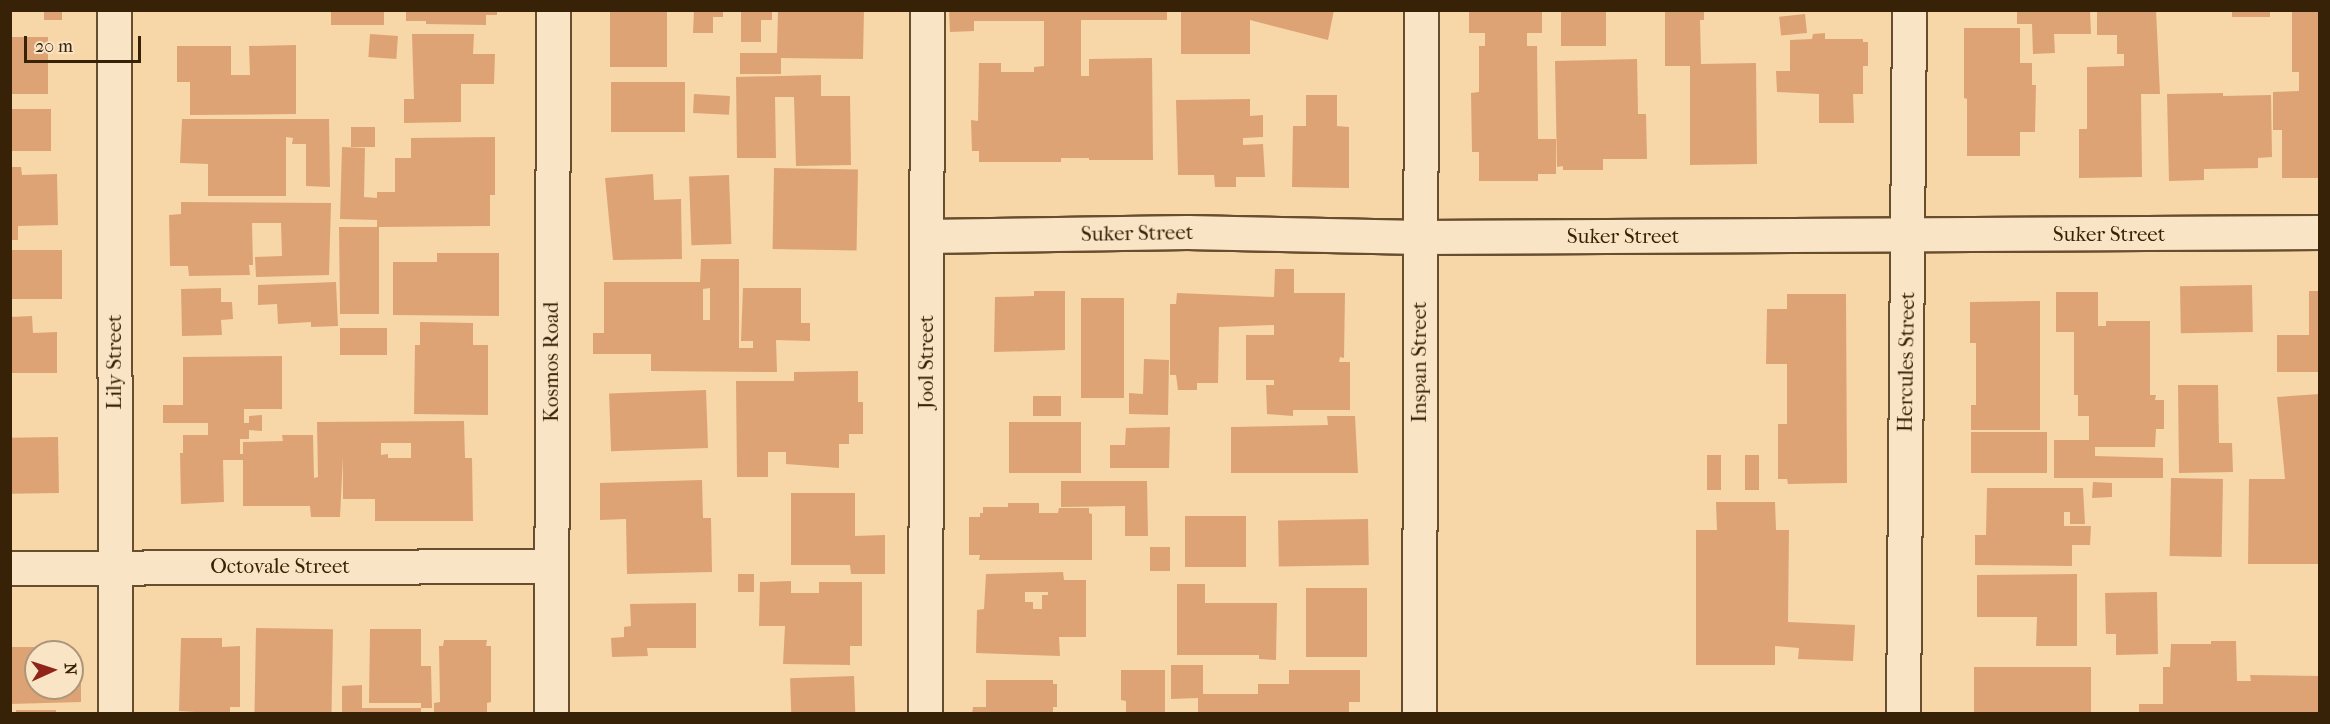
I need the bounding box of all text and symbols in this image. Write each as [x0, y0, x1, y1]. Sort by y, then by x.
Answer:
scale bar [27, 24, 144, 62]
text: 20 m [35, 36, 73, 57]
street label: Suker Street [1081, 219, 1193, 247]
street label: Suker Street [2053, 221, 2165, 247]
street label: Suker Street [1567, 223, 1679, 249]
street label: Hercules Street [1892, 292, 1920, 432]
street label: Inspan Street [1406, 301, 1432, 423]
street label: Kosmos Road [538, 302, 564, 422]
street label: Lily Street [101, 314, 127, 410]
street label: Jool Street [913, 315, 939, 409]
street label: Octovale Street [210, 553, 350, 579]
north arrow [24, 640, 84, 700]
text: N [61, 663, 80, 676]

